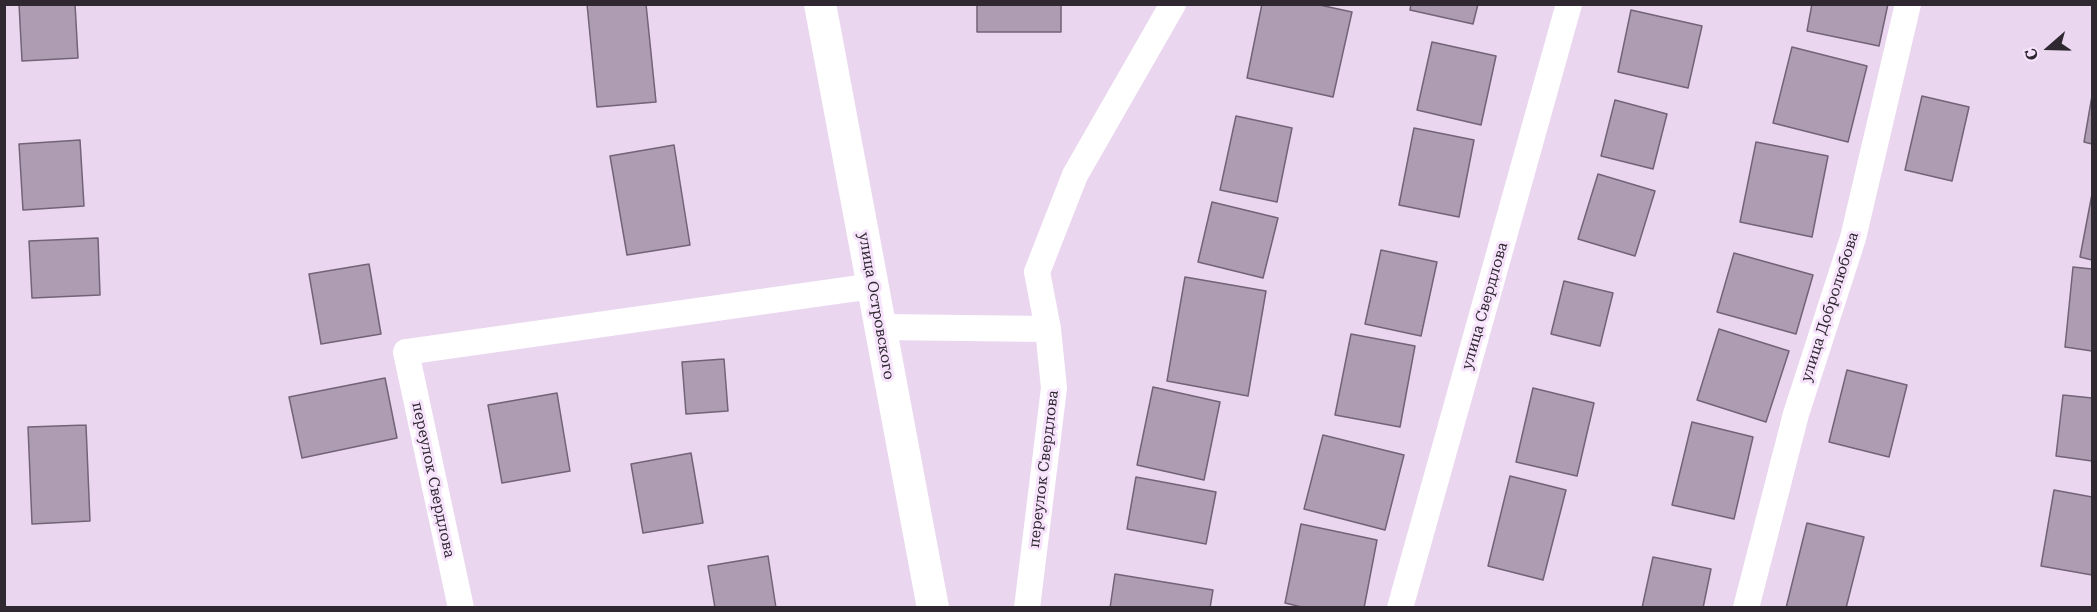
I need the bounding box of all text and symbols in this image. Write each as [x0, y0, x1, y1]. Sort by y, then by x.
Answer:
north arrow [2019, 18, 2079, 78]
text: С [2021, 46, 2042, 63]
street label: улица Добролюбова [1797, 230, 1863, 384]
street label: улица Островского [854, 231, 898, 381]
street label: улица Свердлова [1458, 240, 1512, 372]
street label: переулок Свердлова [1025, 389, 1063, 549]
street label: переулок Свердлова [408, 401, 458, 559]

